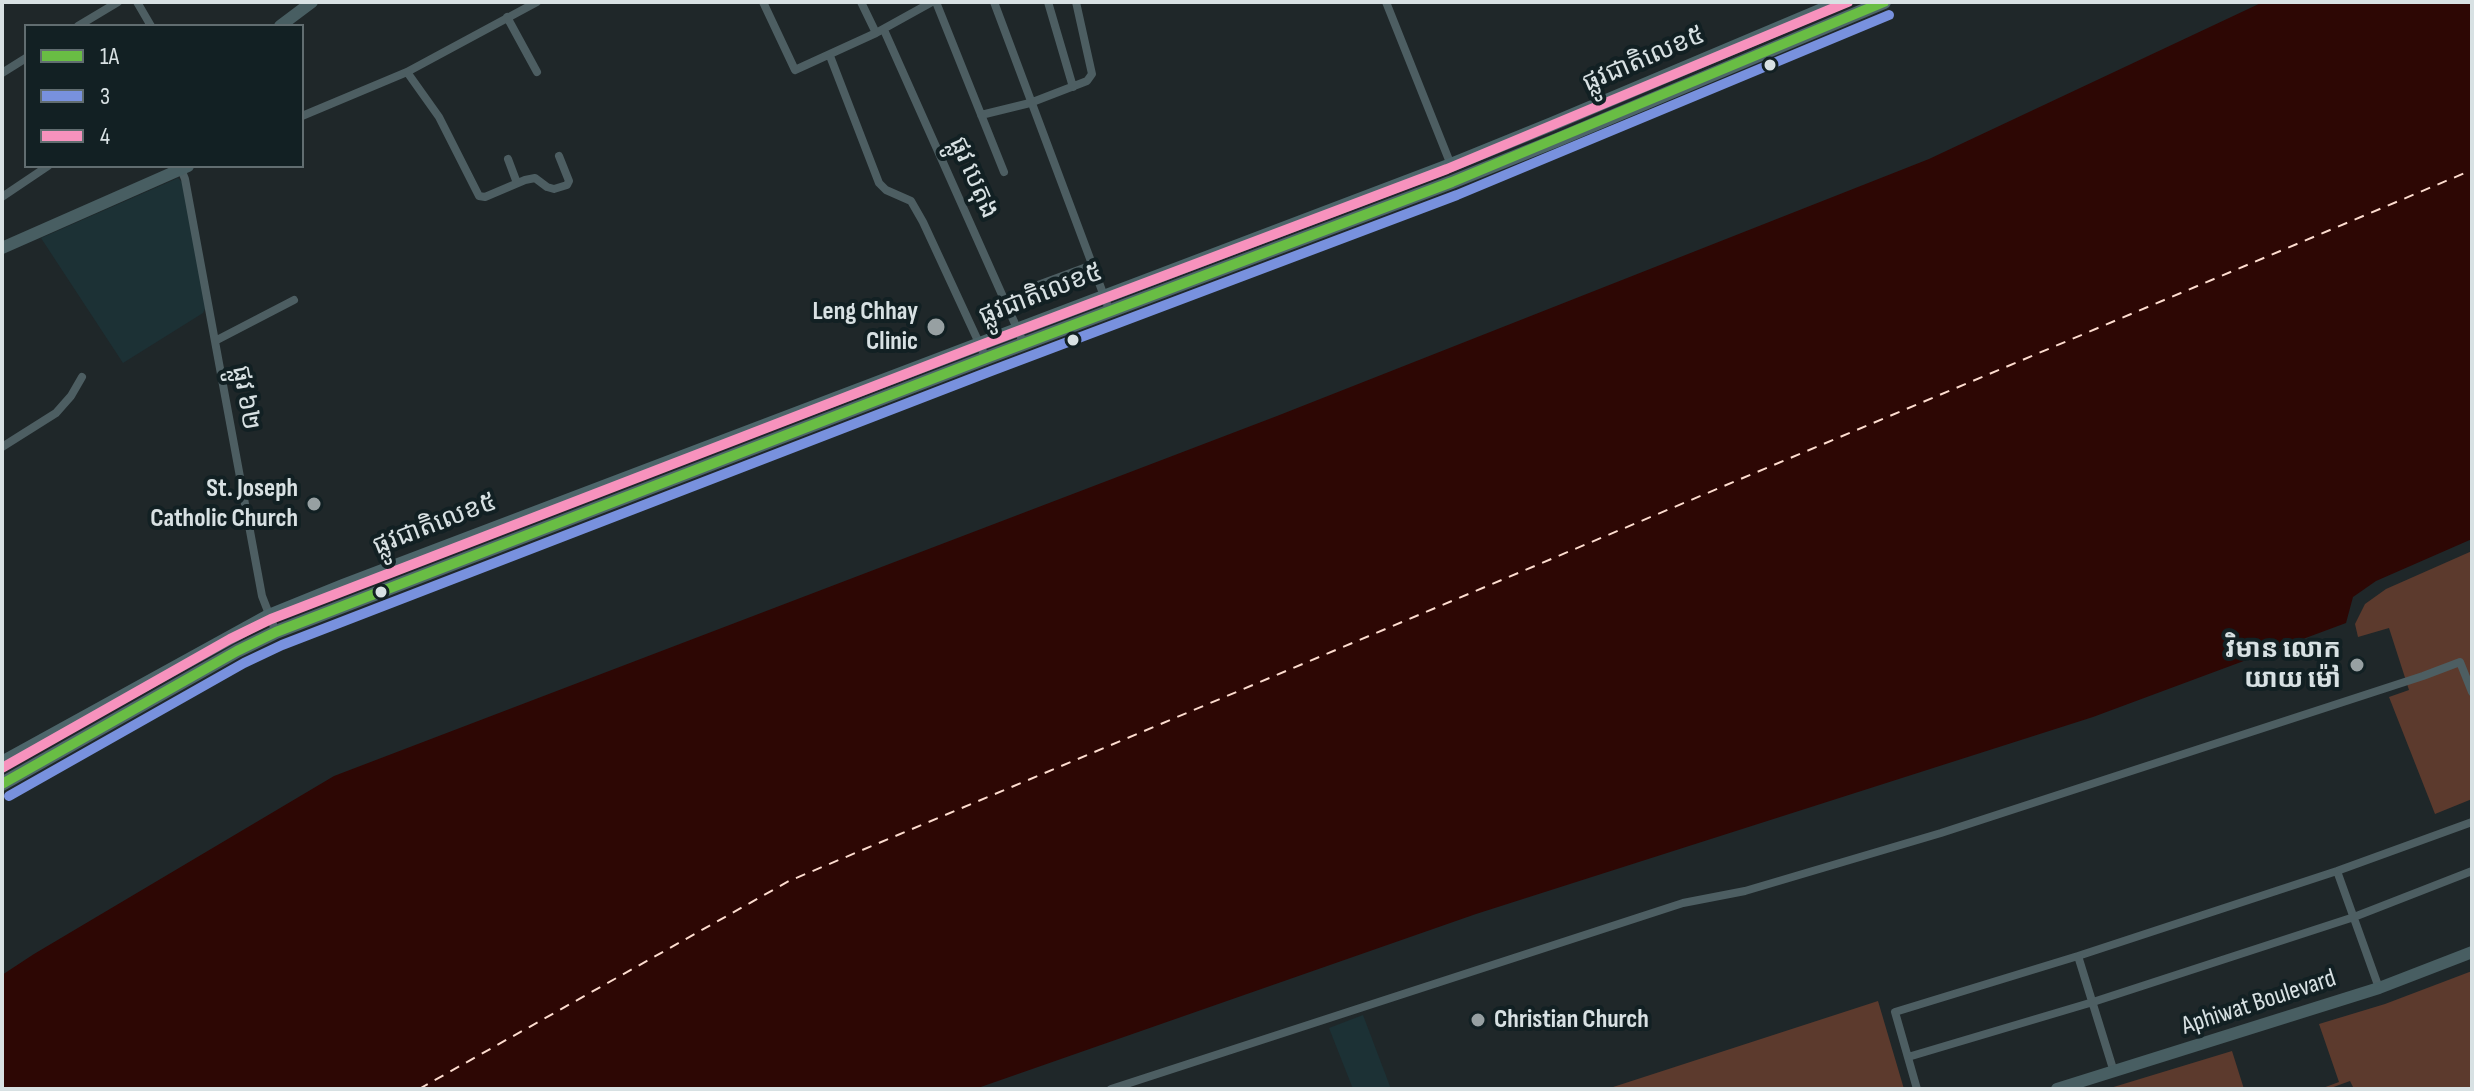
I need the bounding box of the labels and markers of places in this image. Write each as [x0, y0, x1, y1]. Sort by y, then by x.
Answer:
unlabelled marker [1762, 57, 1778, 73]
place label: Leng Chhay Clinic [812, 296, 918, 358]
marker: Leng Chhay Clinic [925, 316, 947, 338]
unlabelled marker [1065, 332, 1081, 348]
place label: St. Joseph Catholic Church [150, 473, 298, 534]
marker: St. Joseph Catholic Church [305, 495, 323, 513]
unlabelled marker [373, 584, 389, 600]
place label: វិមាន លោក យាយ ម៉ៅ [2225, 634, 2341, 696]
marker: វិមាន លោក យាយ ម៉ៅ [2348, 656, 2366, 674]
place label: Christian Church [1494, 1004, 1649, 1036]
marker: Christian Church [1469, 1011, 1487, 1029]

